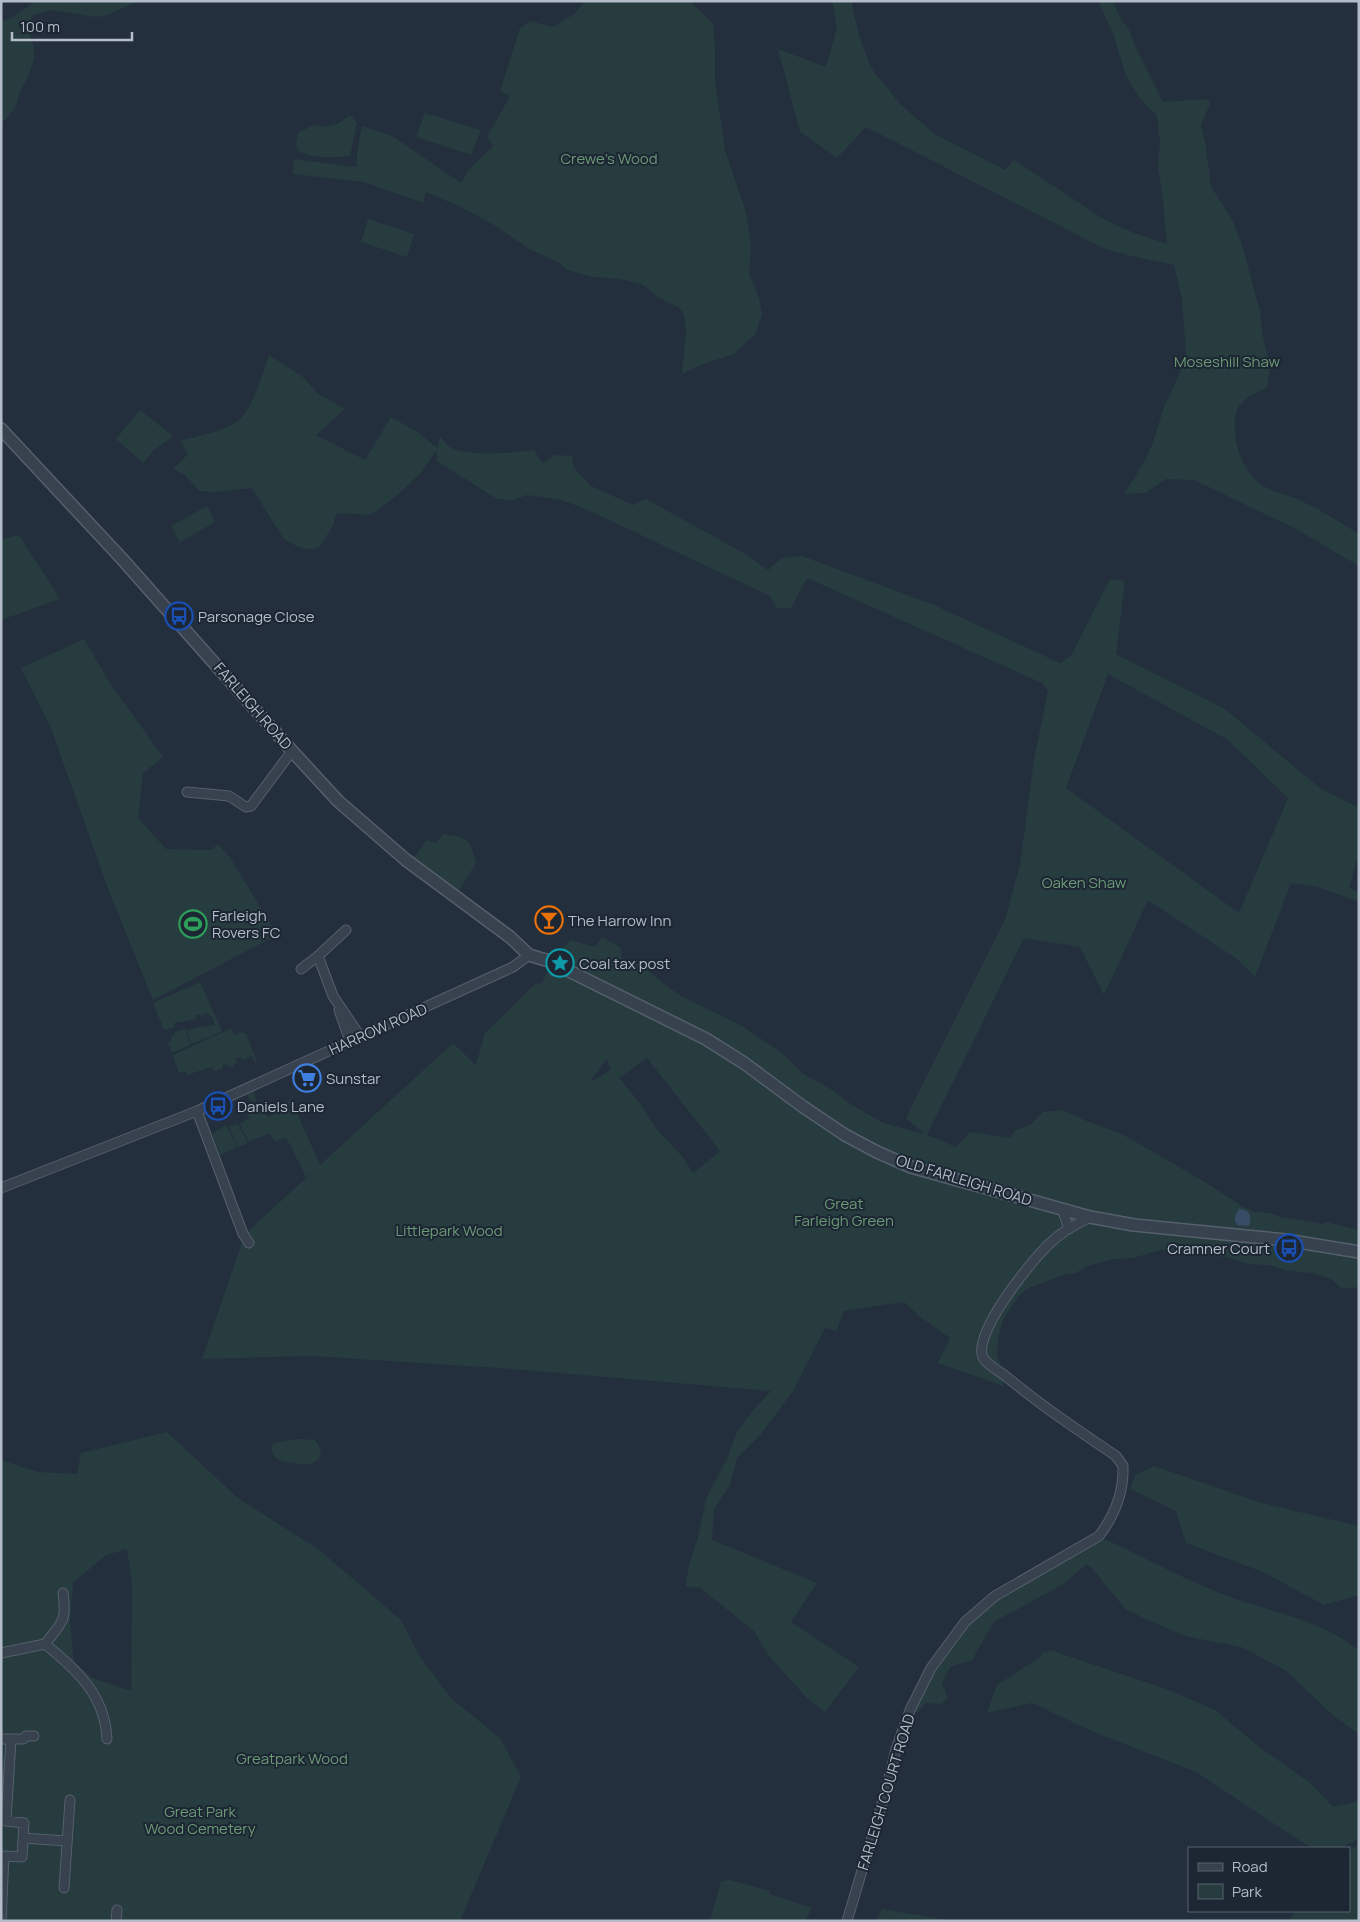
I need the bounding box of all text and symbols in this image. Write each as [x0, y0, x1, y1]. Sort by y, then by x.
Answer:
scale bar [12, 10, 132, 42]
text: 100 m [20, 16, 60, 37]
park label: Crewe's Wood [560, 148, 658, 169]
park label: Moseshill Shaw [1174, 351, 1281, 372]
bus stop icon: Parsonage Close [164, 601, 194, 631]
place label: Parsonage Close [198, 606, 315, 627]
street label: FARLEIGH ROAD [209, 658, 297, 754]
park label: Oaken Shaw [1042, 872, 1127, 893]
place label: Farleigh Rovers FC [212, 905, 281, 943]
bar icon: The Harrow Inn [534, 905, 564, 935]
sports icon: Farleigh Rovers FC [178, 909, 208, 939]
place label: The Harrow Inn [568, 910, 671, 931]
place icon: Coal tax post [545, 948, 575, 978]
place label: Coal tax post [579, 953, 670, 974]
street label: HARROW ROAD [325, 998, 431, 1060]
supermarket icon: Sunstar [292, 1063, 322, 1093]
place label: Sunstar [326, 1068, 381, 1089]
bus stop icon: Daniels Lane [203, 1091, 233, 1121]
place label: Daniels Lane [237, 1096, 325, 1117]
street label: OLD FARLEIGH ROAD [893, 1149, 1035, 1211]
park label: Great Farleigh Green [794, 1193, 894, 1231]
park label: Littlepark Wood [395, 1220, 503, 1241]
bus stop icon: Cramner Court [1274, 1233, 1304, 1263]
place label: Cramner Court [1167, 1238, 1270, 1259]
street label: FARLEIGH COURT ROAD [852, 1711, 920, 1873]
park label: Greatpark Wood [236, 1748, 348, 1769]
park label: Great Park Wood Cemetery [144, 1801, 256, 1839]
legend [1188, 1847, 1350, 1912]
text: Road [1232, 1856, 1268, 1877]
text: Park [1232, 1881, 1262, 1902]

